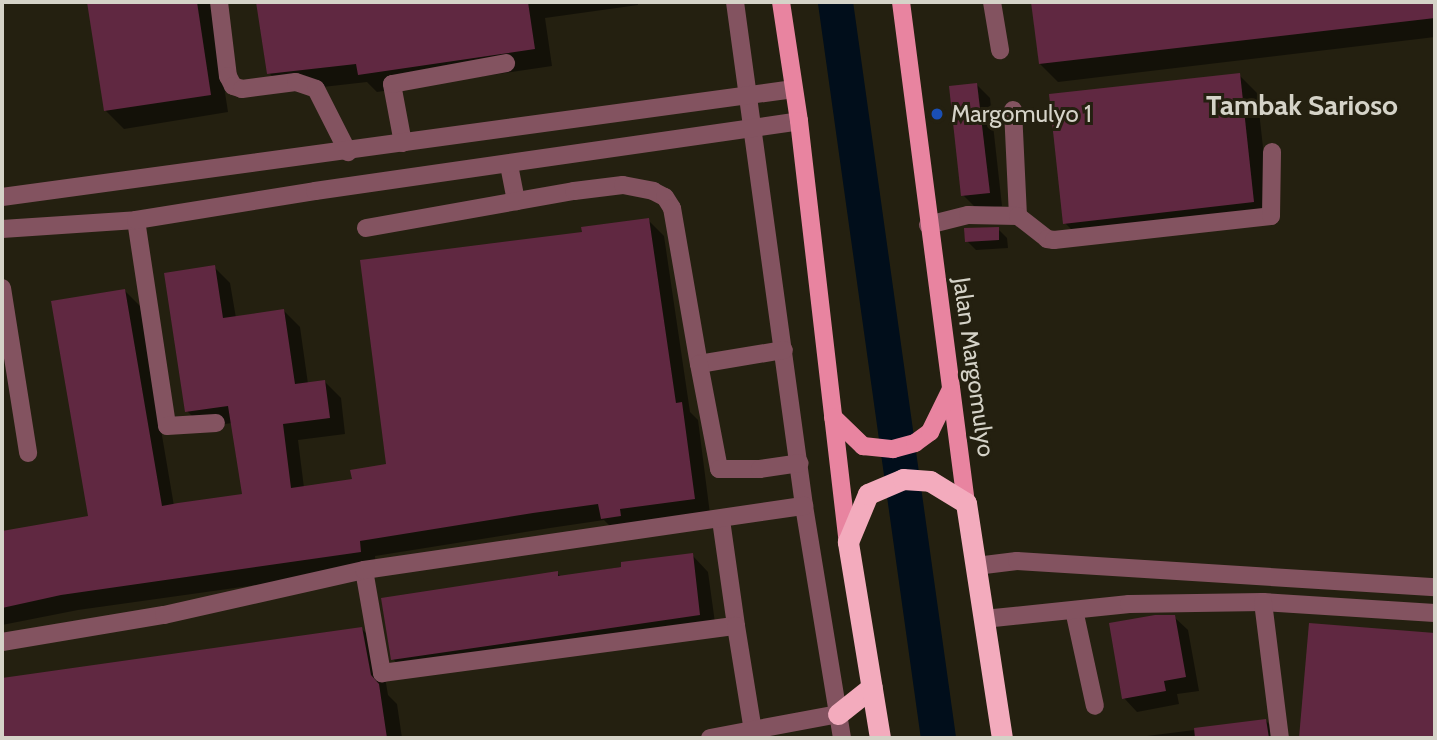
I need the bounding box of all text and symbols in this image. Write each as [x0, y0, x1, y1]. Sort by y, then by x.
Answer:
district label: Tambak Sarioso [1206, 88, 1398, 122]
place label: Margomulyo 1 [951, 100, 1092, 128]
marker: Margomulyo 1 [929, 106, 945, 122]
street label: Jalan Margomulyo [947, 275, 1001, 459]

